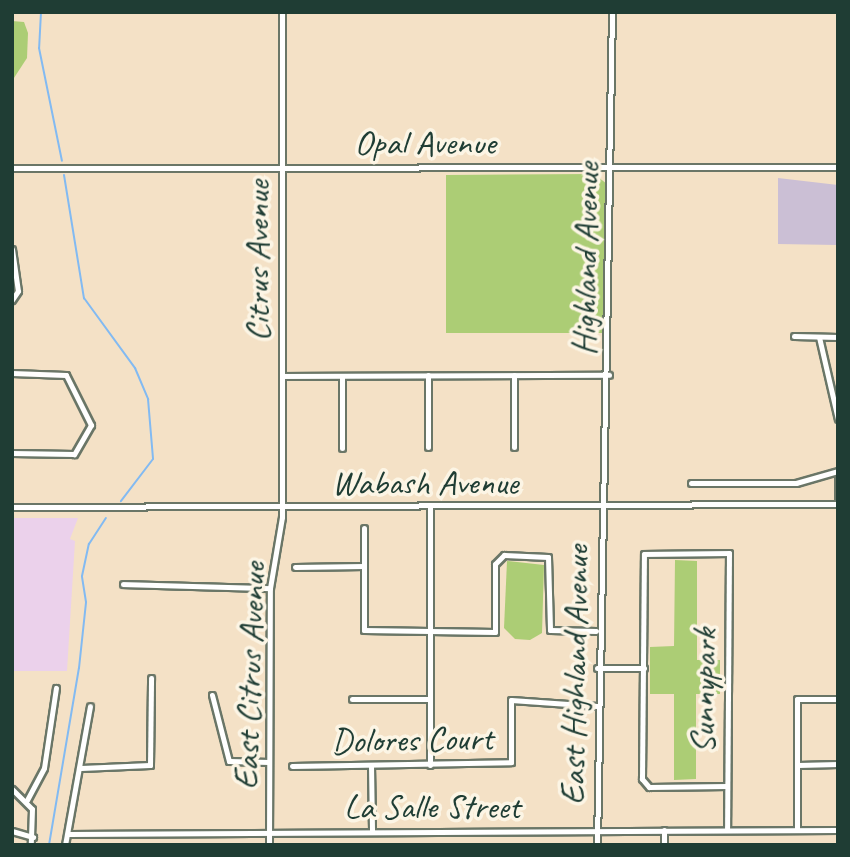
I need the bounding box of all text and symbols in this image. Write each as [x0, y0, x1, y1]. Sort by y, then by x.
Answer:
street label: Opal Avenue [354, 122, 496, 164]
street label: Highland Avenue [563, 162, 609, 356]
street label: Citrus Avenue [237, 180, 279, 342]
street label: Wabash Avenue [332, 462, 518, 504]
street label: East Highland Avenue [552, 545, 598, 805]
street label: East Citrus Avenue [225, 562, 275, 790]
street label: Sunnypark [682, 628, 726, 754]
street label: Dolores Court [331, 718, 493, 762]
street label: La Salle Street [343, 786, 521, 828]

